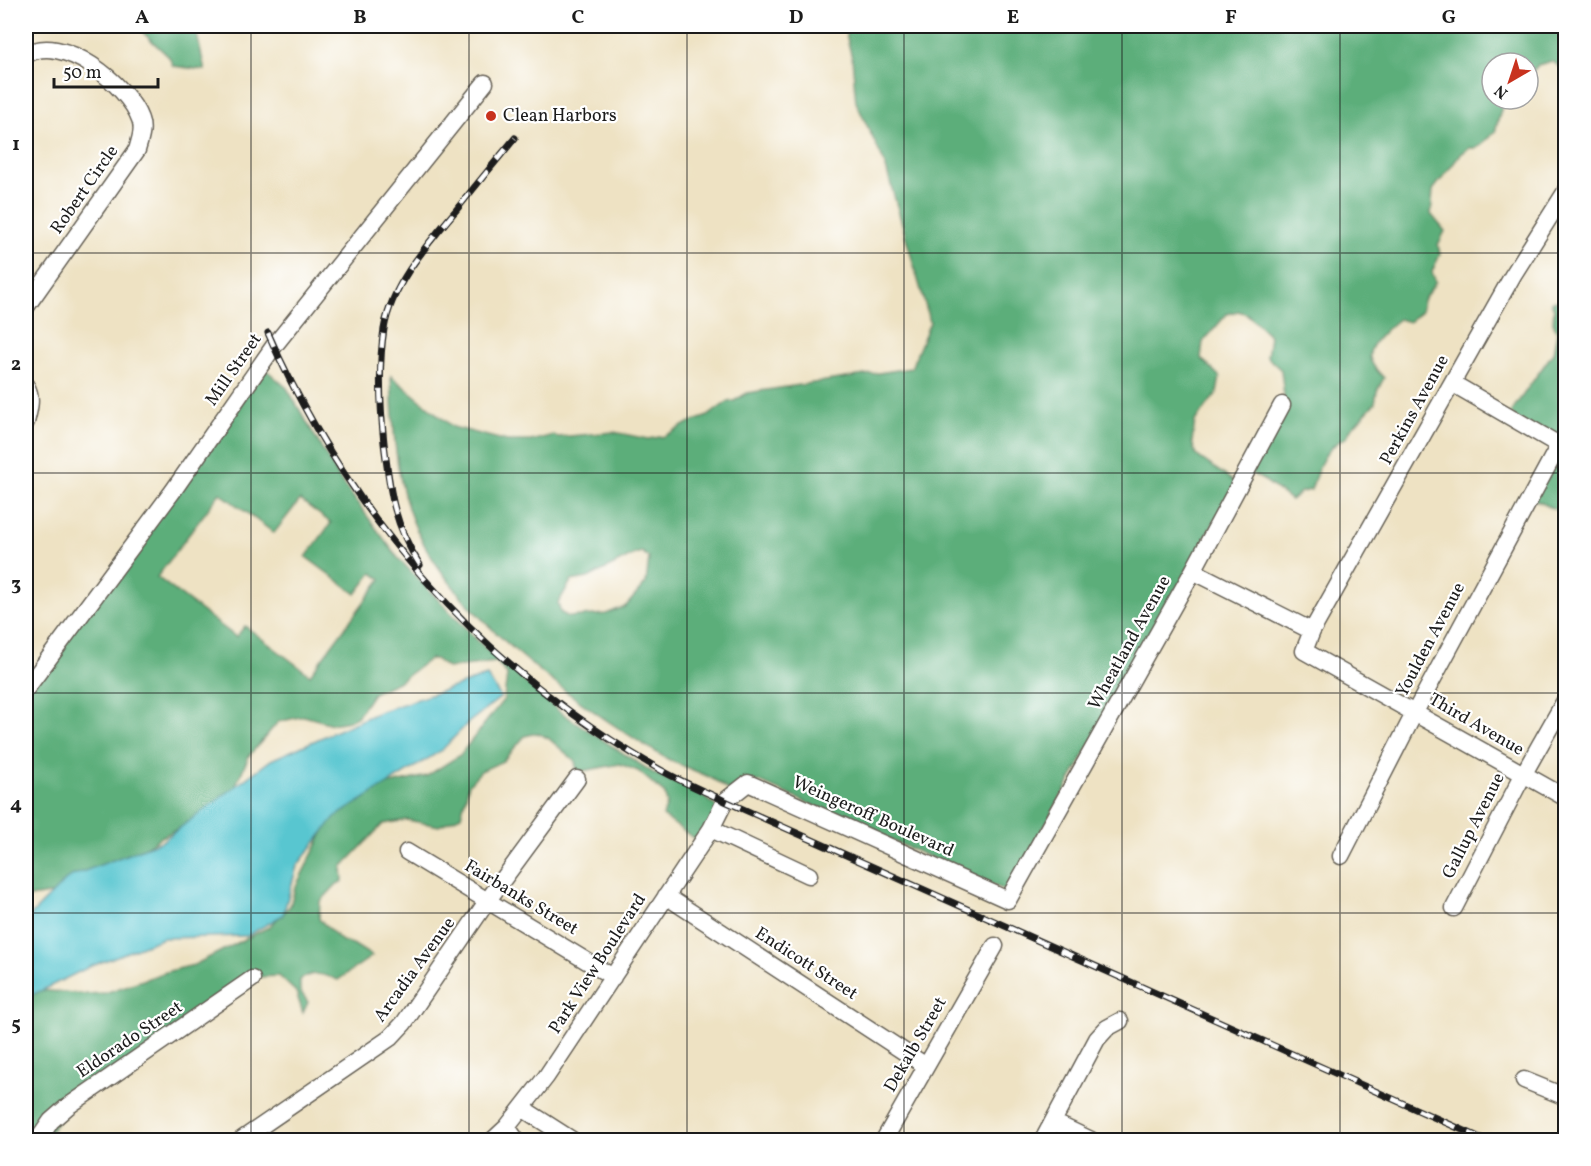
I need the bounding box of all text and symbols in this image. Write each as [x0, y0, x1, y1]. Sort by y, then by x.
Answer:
text: A [135, 4, 149, 32]
text: B [353, 4, 367, 32]
text: C [572, 4, 585, 32]
text: D [789, 4, 803, 32]
text: E [1007, 4, 1019, 32]
text: F [1225, 4, 1237, 32]
text: G [1442, 4, 1456, 32]
scale bar [54, 51, 158, 89]
north arrow [1480, 51, 1540, 111]
text: 50 m [63, 61, 102, 86]
text: N [1490, 79, 1513, 103]
place label: Clean Harbors [503, 104, 617, 129]
marker: Clean Harbors [484, 109, 498, 123]
text: 1 [12, 131, 20, 159]
street label: Robert Circle [45, 140, 125, 240]
street label: Mill Street [200, 329, 268, 411]
street label: Perkins Avenue [1374, 350, 1456, 470]
text: 2 [11, 351, 21, 379]
text: 3 [11, 571, 21, 599]
street label: Wheatland Avenue [1083, 571, 1177, 715]
street label: Youlden Avenue [1390, 578, 1472, 702]
street label: Third Avenue [1424, 688, 1528, 762]
street label: Gallup Avenue [1437, 769, 1511, 883]
street label: Weingeroff Boulevard [788, 770, 958, 864]
text: 4 [10, 791, 22, 819]
street label: Fairbanks Street [459, 854, 583, 942]
street label: Park View Boulevard [543, 889, 653, 1039]
street label: Arcadia Avenue [368, 912, 462, 1028]
street label: Endicott Street [750, 921, 862, 1007]
street label: Dekalb Street [879, 993, 953, 1097]
street label: Eldorado Street [72, 995, 188, 1085]
text: 5 [11, 1011, 21, 1039]

